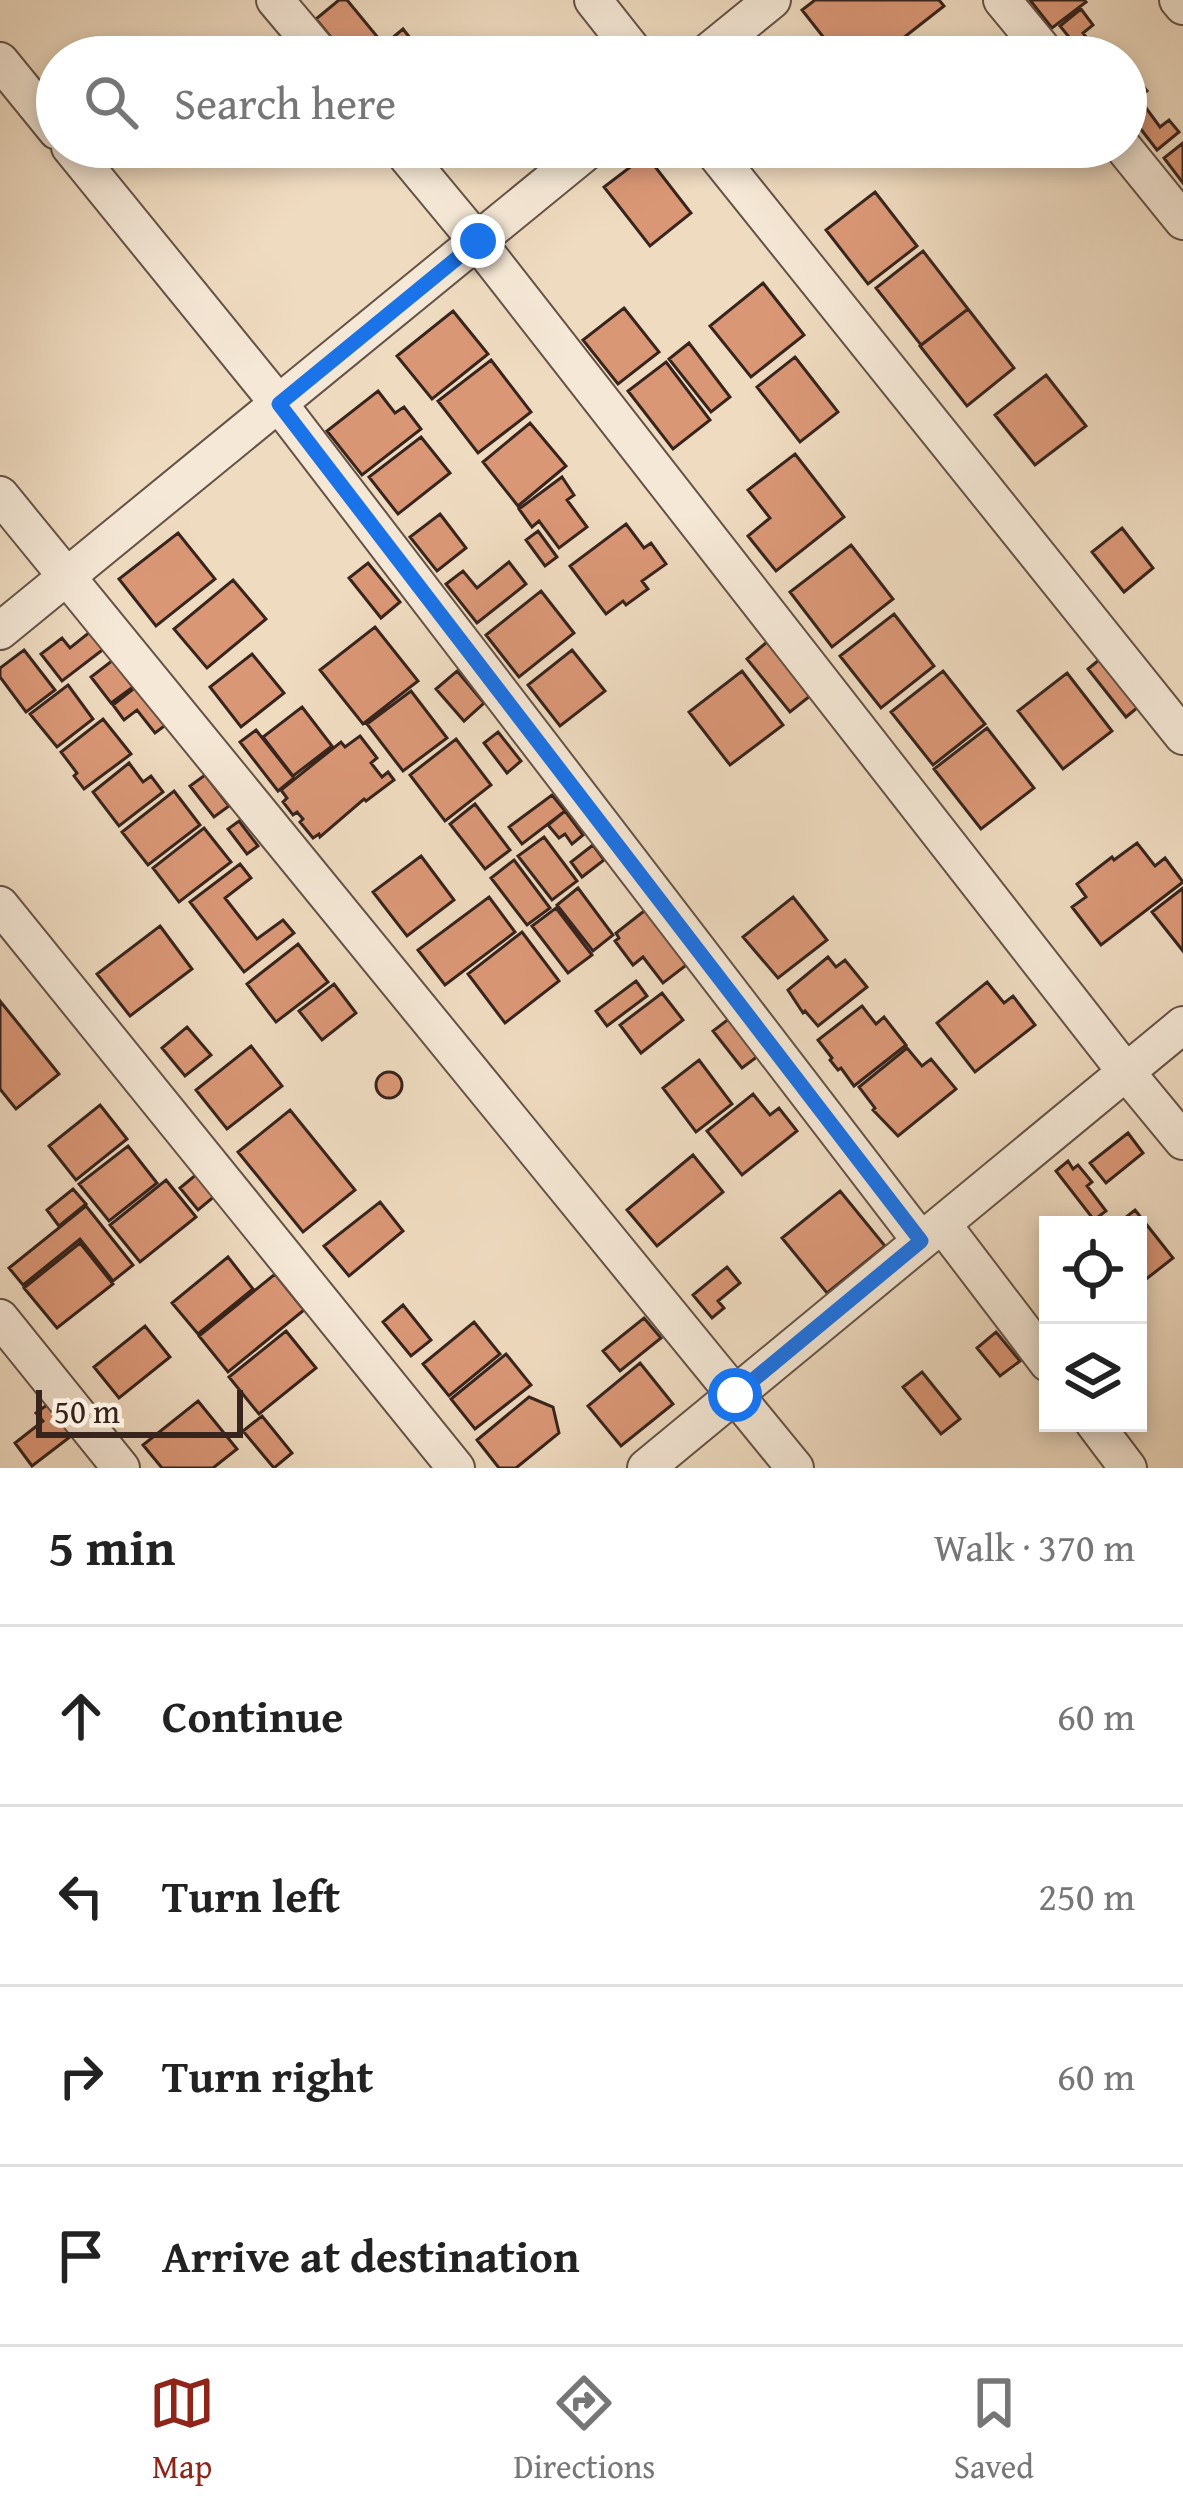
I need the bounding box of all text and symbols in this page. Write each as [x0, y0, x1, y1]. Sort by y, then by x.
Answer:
search box [36, 36, 1147, 168]
icon: search [78, 69, 144, 135]
text: Search here [174, 70, 396, 135]
route end [451, 214, 505, 268]
map controls [1039, 1216, 1147, 1432]
button: locate [1039, 1216, 1147, 1324]
button: layers [1039, 1324, 1147, 1432]
route start [708, 1368, 762, 1422]
scale bar [36, 1384, 243, 1437]
text: 50 m [54, 1387, 120, 1435]
text: 5 min [48, 1509, 175, 1584]
text: Walk · 370 m [934, 1518, 1135, 1575]
icon: ahead [48, 1683, 114, 1749]
text: Continue [162, 1683, 343, 1748]
text: 60 m [1057, 1687, 1135, 1744]
icon: left [48, 1863, 114, 1929]
text: Turn left [162, 1863, 340, 1928]
text: 250 m [1038, 1867, 1135, 1924]
icon: right [48, 2043, 114, 2109]
text: Turn right [162, 2043, 374, 2108]
text: 60 m [1057, 2047, 1135, 2104]
icon: arrive [48, 2223, 114, 2289]
text: Arrive at destination [162, 2223, 580, 2288]
tab: Map [149, 2370, 215, 2490]
tab: Directions [514, 2370, 655, 2490]
tab: Saved [954, 2370, 1034, 2490]

